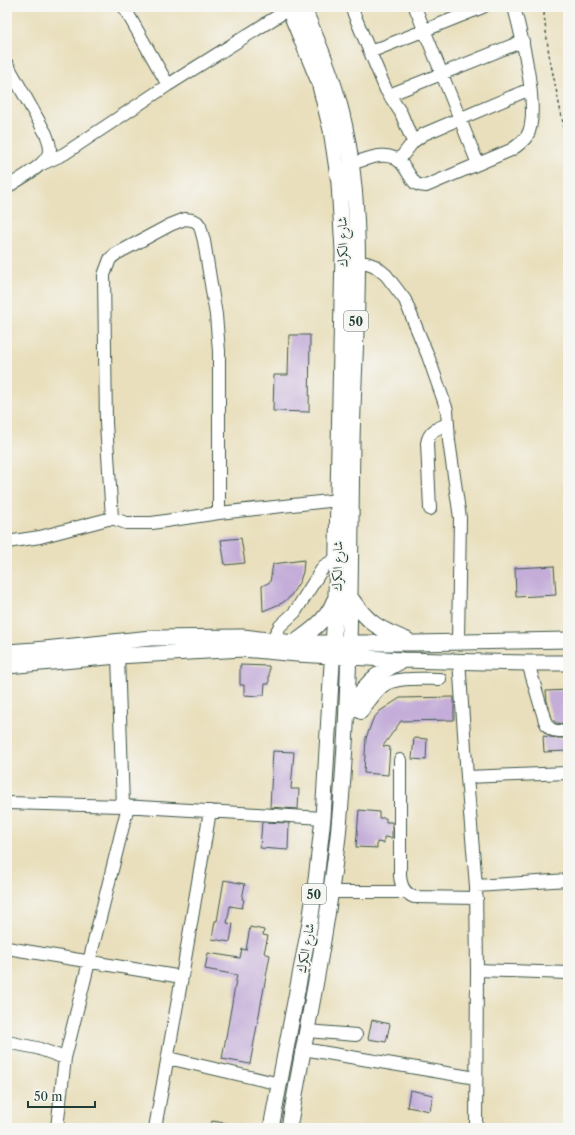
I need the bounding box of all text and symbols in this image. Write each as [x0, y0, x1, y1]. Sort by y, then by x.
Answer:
street label: شارع الكرك [334, 216, 354, 267]
road number: 50 [344, 311, 368, 331]
street label: شارع الكرك [329, 541, 349, 592]
road number: 50 [302, 884, 326, 904]
street label: شارع الكرك [293, 922, 321, 975]
scale bar [28, 1083, 95, 1109]
text: 50 m [34, 1089, 63, 1104]

